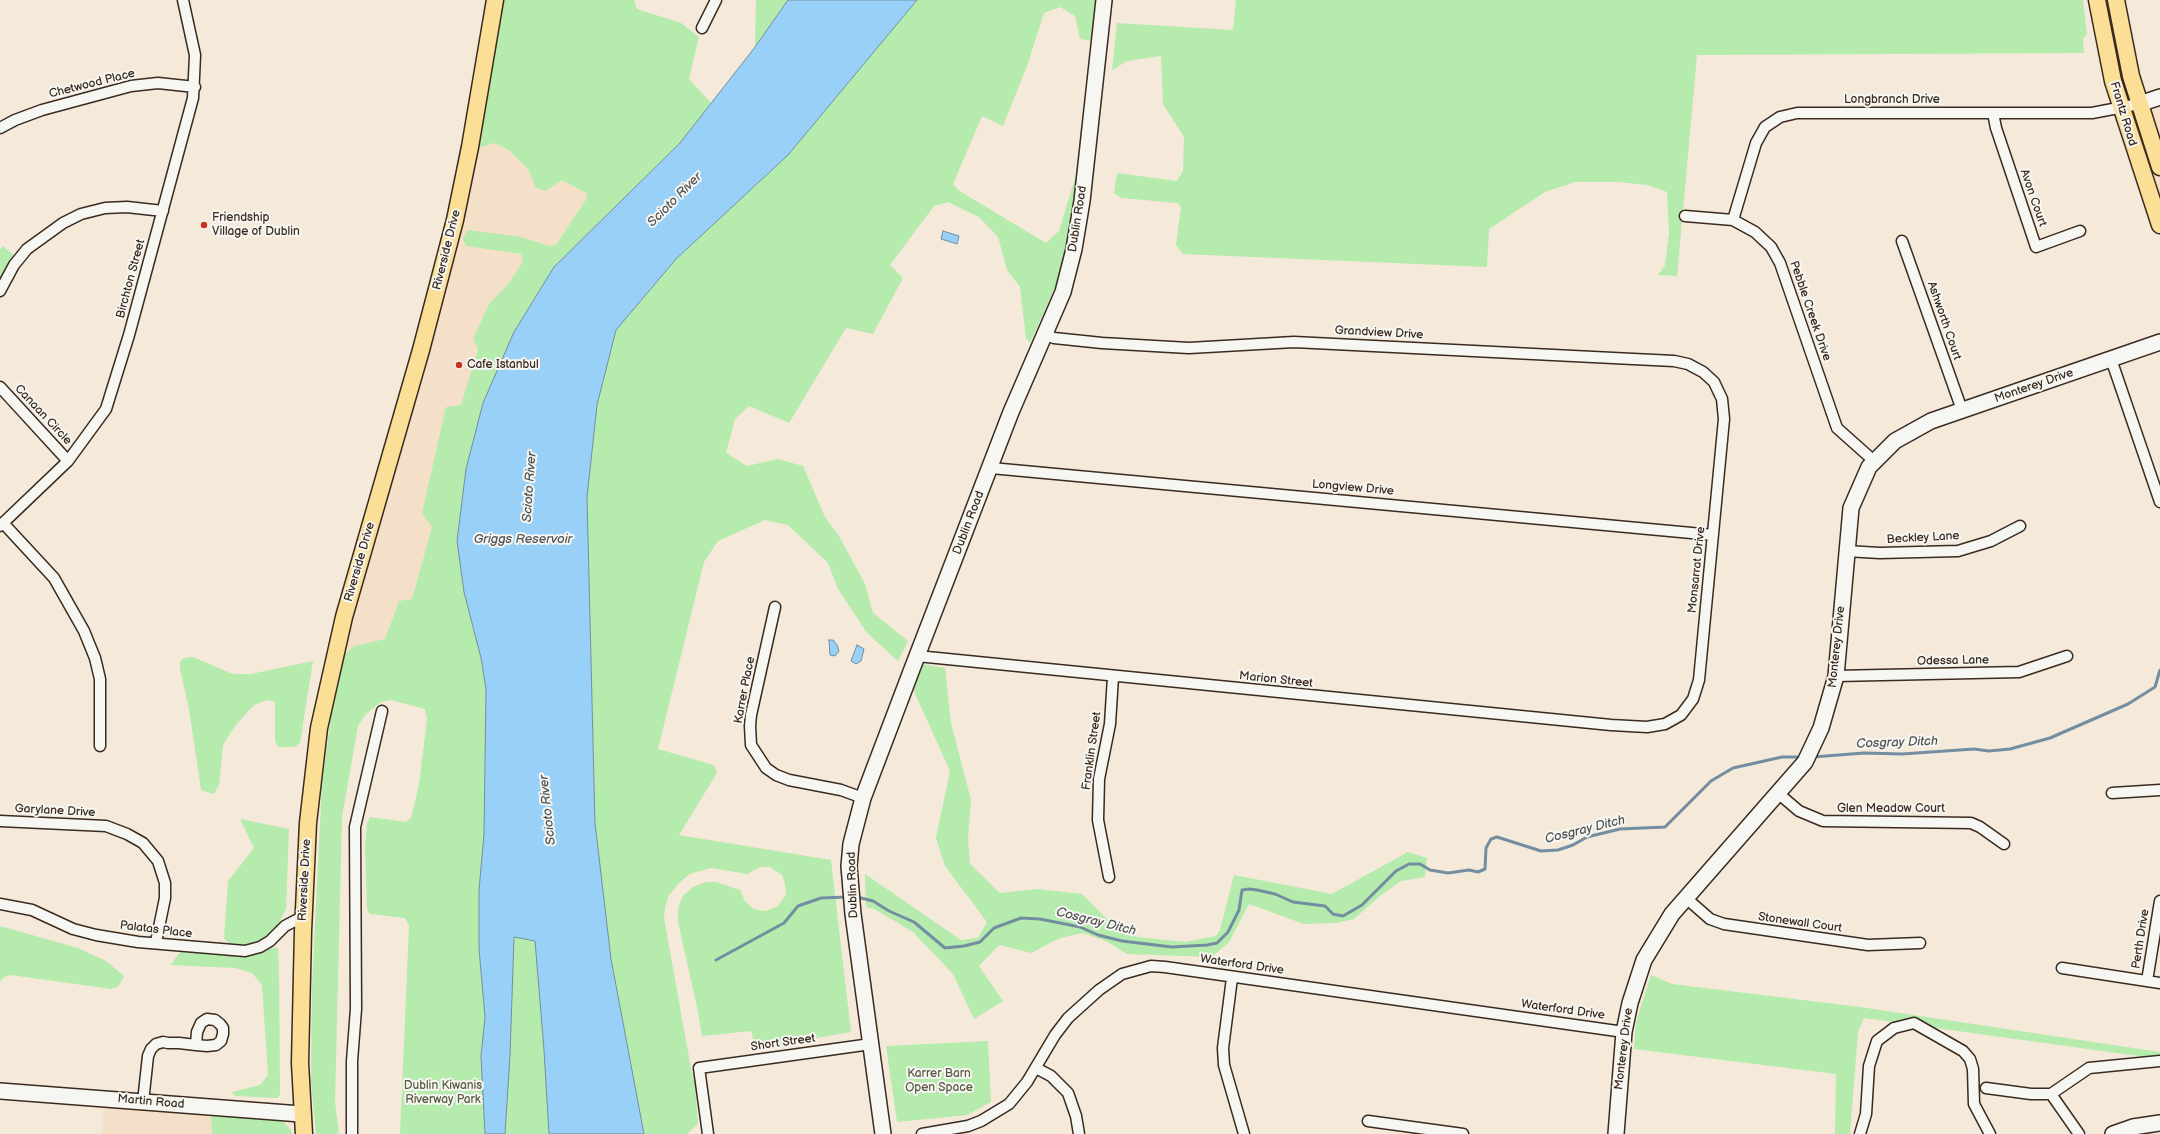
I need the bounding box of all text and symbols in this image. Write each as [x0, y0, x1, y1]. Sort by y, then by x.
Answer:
street label: Chetwood Place [48, 66, 136, 102]
street label: Frantz Road [2106, 80, 2140, 148]
street label: Longbranch Drive [1844, 93, 1940, 107]
street label: Avon Court [2017, 168, 2049, 228]
water label: Scioto River [645, 170, 705, 230]
street label: Dublin Road [1066, 185, 1090, 253]
street label: Riverside Drive [430, 208, 464, 292]
place label: Friendship Village of Dublin [212, 211, 300, 239]
marker: Friendship Village of Dublin [199, 220, 209, 230]
street label: Birchton Street [114, 238, 148, 320]
street label: Pebble Creek Drive [1786, 259, 1834, 363]
street label: Ashworth Court [1924, 280, 1964, 362]
street label: Grandview Drive [1334, 323, 1424, 343]
place label: Cafe Istanbul [467, 358, 539, 372]
marker: Cafe Istanbul [454, 360, 464, 370]
street label: Monterey Drive [1993, 366, 2075, 406]
street label: Canaan Circle [11, 382, 75, 448]
water label: Scioto River [520, 451, 540, 523]
street label: Longview Drive [1311, 477, 1395, 499]
street label: Dublin Road [950, 489, 988, 557]
street label: Riverside Drive [342, 521, 378, 603]
street label: Monsarrat Drive [1685, 526, 1709, 614]
street label: Beckley Lane [1886, 529, 1960, 547]
water label: Griggs Reservoir [474, 532, 572, 548]
street label: Monterey Drive [1826, 605, 1848, 689]
street label: Odessa Lane [1917, 653, 1989, 669]
street label: Karrer Place [731, 655, 759, 725]
street label: Marion Street [1238, 669, 1314, 691]
street label: Franklin Street [1079, 711, 1105, 791]
water label: Cosgray Ditch [1856, 734, 1938, 752]
water label: Scioto River [537, 774, 559, 846]
street label: Garylane Drive [14, 802, 96, 820]
street label: Glen Meadow Court [1837, 802, 1945, 816]
water label: Cosgray Ditch [1543, 813, 1627, 847]
street label: Riverside Drive [296, 839, 314, 921]
street label: Dublin Road [845, 851, 861, 919]
water label: Cosgray Ditch [1054, 905, 1138, 939]
street label: Perth Drive [2129, 908, 2153, 970]
street label: Stonewall Court [1757, 910, 1843, 936]
street label: Palatas Place [119, 918, 193, 942]
street label: Waterford Drive [1199, 952, 1285, 978]
street label: Waterford Drive [1520, 997, 1606, 1023]
street label: Monterey Drive [1612, 1007, 1636, 1091]
street label: Short Street [750, 1031, 816, 1055]
park label: Karrer Barn Open Space [905, 1067, 973, 1095]
park label: Dublin Kiwanis Riverway Park [404, 1079, 482, 1107]
street label: Martin Road [117, 1092, 185, 1112]

